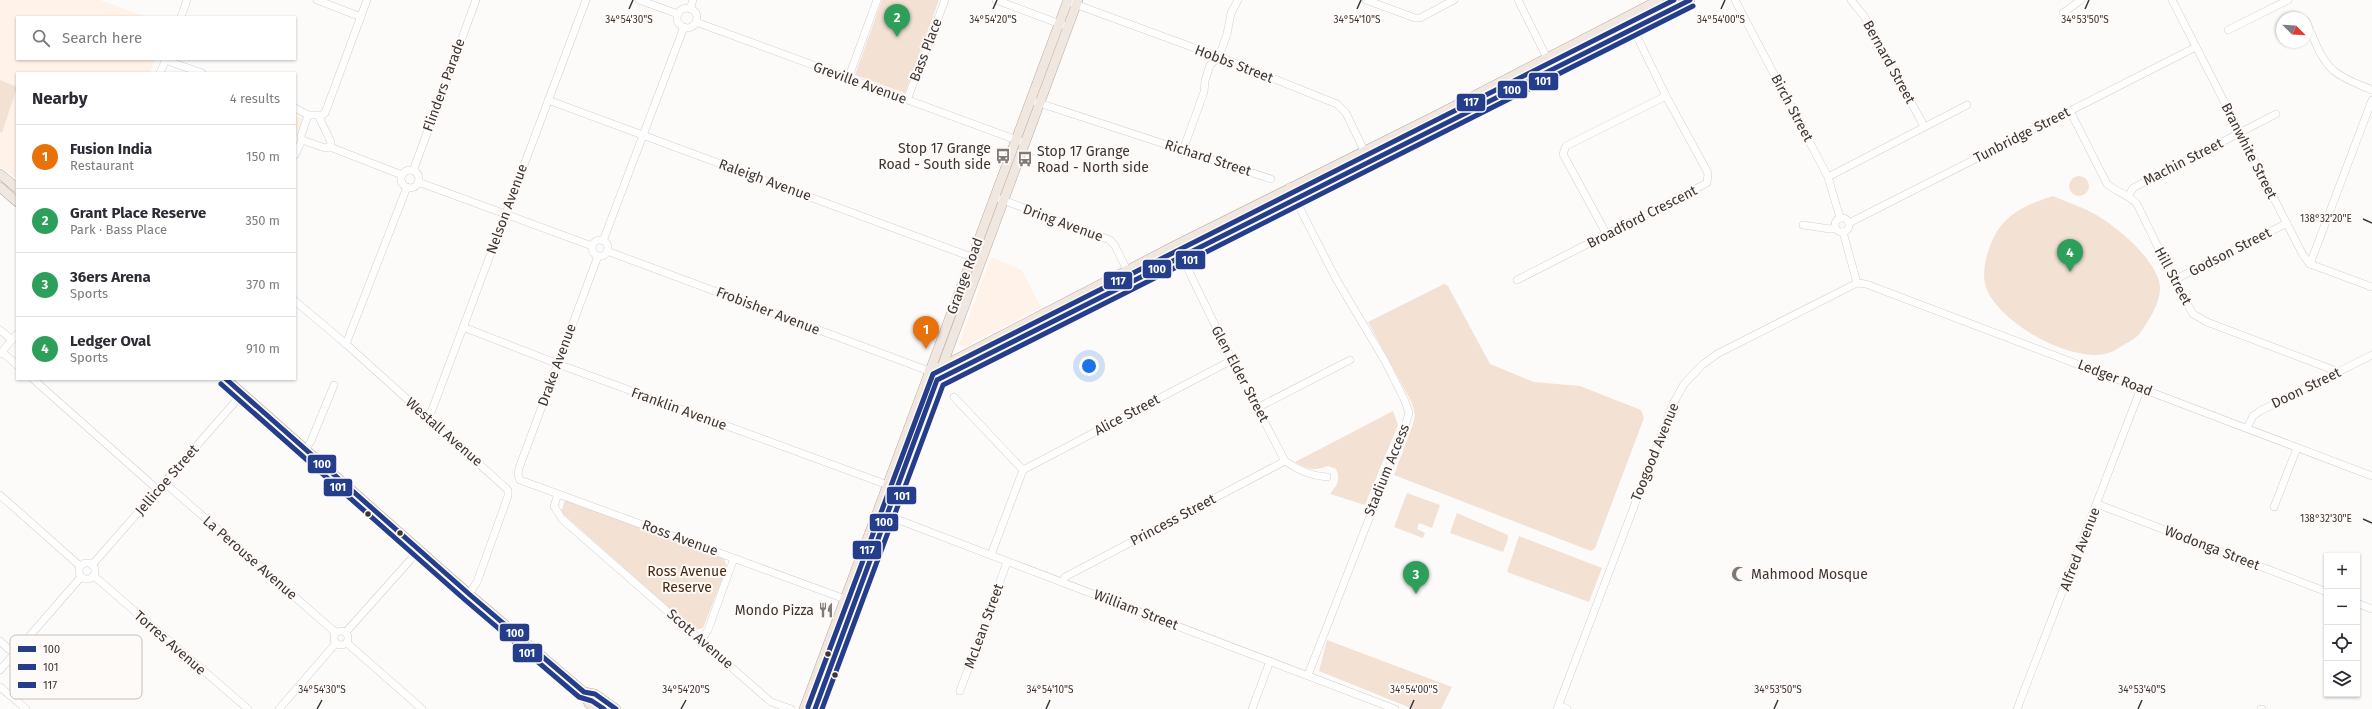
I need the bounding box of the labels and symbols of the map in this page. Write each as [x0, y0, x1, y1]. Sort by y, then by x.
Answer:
pin: 2 [884, 4, 910, 37]
north arrow [2276, 12, 2312, 48]
text: 34°54'30"S [605, 14, 653, 26]
text: 34°54'20"S [969, 14, 1017, 26]
text: 34°54'10"S [1334, 14, 1381, 26]
text: 34°54'00"S [1697, 14, 1745, 26]
text: 34°53'50"S [2061, 14, 2109, 26]
street label: Bass Place [906, 16, 946, 84]
street label: Bernard Street [1859, 17, 1919, 107]
street label: Flinders Parade [419, 36, 469, 134]
street label: Hobbs Street [1192, 41, 1276, 87]
street label: Greville Avenue [811, 58, 909, 108]
street label: Birch Street [1767, 71, 1817, 146]
line badge: 101 [1528, 72, 1559, 91]
text: 101 [1535, 75, 1551, 88]
line badge: 100 [1497, 80, 1528, 99]
text: 100 [1503, 84, 1522, 97]
line badge: 117 [1456, 93, 1486, 112]
text: 117 [1463, 96, 1479, 109]
street label: Branwhite Street [2217, 100, 2281, 203]
street label: Tunbridge Street [1971, 103, 2074, 167]
street label: Machin Street [2140, 134, 2227, 189]
street label: Richard Street [1163, 136, 1254, 180]
place label: Stop 17 Grange Road - South side [878, 140, 991, 173]
place label: Stop 17 Grange Road - North side [1037, 143, 1149, 176]
bus stop icon: Stop 17 Grange Road - South side [994, 147, 1012, 165]
bus stop icon: Stop 17 Grange Road - North side [1016, 150, 1034, 168]
street label: Raleigh Avenue [716, 155, 814, 205]
street label: Nelson Avenue [483, 162, 531, 256]
street label: Broadford Crescent [1584, 181, 1701, 252]
street label: Dring Avenue [1021, 201, 1105, 245]
text: 138°32'20"E [2300, 213, 2352, 225]
street label: Godson Street [2186, 224, 2275, 280]
street label: Grange Road [943, 235, 987, 317]
pin: 4 [2057, 239, 2083, 272]
street label: Hill Street [2151, 244, 2196, 309]
line badge: 101 [1175, 250, 1206, 270]
text: 101 [1182, 254, 1198, 267]
line badge: 100 [1142, 259, 1172, 279]
text: 100 [1148, 263, 1167, 276]
line badge: 117 [1103, 271, 1133, 290]
text: 117 [1110, 275, 1126, 288]
street label: Frobisher Avenue [714, 283, 822, 339]
pin: 1 [913, 316, 939, 349]
street label: Drake Avenue [534, 321, 580, 409]
street label: Glen Elder Street [1207, 323, 1273, 426]
your location [1079, 356, 1099, 376]
street label: Ledger Road [2075, 356, 2155, 400]
street label: Doon Street [2268, 363, 2344, 412]
street label: Franklin Avenue [629, 384, 729, 434]
street label: Alice Street [1091, 390, 1164, 439]
street label: Westall Avenue [402, 394, 486, 470]
street label: Toogood Avenue [1627, 400, 1683, 504]
street label: Stadium Access [1361, 421, 1413, 519]
street label: Jellicoe Street [132, 441, 203, 519]
line badge: 100 [307, 454, 337, 474]
text: 100 [313, 458, 332, 471]
line badge: 101 [323, 478, 353, 497]
text: 101 [330, 481, 346, 494]
line badge: 101 [886, 486, 917, 505]
text: 101 [894, 490, 910, 503]
street label: Princess Street [1127, 490, 1219, 550]
street label: Alfred Avenue [2056, 505, 2104, 593]
unlabelled marker [363, 509, 373, 519]
street label: La Perouse Avenue [199, 512, 301, 604]
line badge: 100 [869, 513, 899, 532]
text: 138°32'30"E [2300, 513, 2352, 525]
street label: Ross Avenue [640, 516, 720, 560]
text: 100 [875, 516, 894, 529]
street label: Wodonga Street [2162, 522, 2263, 574]
unlabelled marker [395, 528, 405, 538]
line badge: 117 [852, 540, 882, 560]
text: 117 [859, 544, 875, 557]
pin: 3 [1403, 561, 1429, 594]
park label: Ross Avenue Reserve [647, 563, 727, 596]
mosque icon: Mahmood Mosque [1730, 565, 1748, 583]
place label: Mahmood Mosque [1751, 566, 1868, 583]
street label: McLean Street [961, 580, 1008, 671]
street label: William Street [1091, 586, 1181, 634]
restaurant icon: Mondo Pizza [817, 601, 835, 619]
place label: Mondo Pizza [735, 602, 814, 619]
street label: Scott Avenue [663, 606, 737, 672]
street label: Torres Avenue [131, 607, 209, 679]
line badge: 100 [499, 623, 530, 642]
text: 100 [506, 627, 525, 640]
legend [10, 635, 142, 699]
text: 100 [43, 643, 60, 656]
line badge: 101 [512, 643, 543, 663]
text: 101 [519, 647, 535, 660]
unlabelled marker [823, 649, 833, 659]
text: 101 [43, 661, 58, 674]
unlabelled marker [830, 670, 840, 680]
text: 117 [43, 679, 57, 692]
text: 34°54'30"S [298, 684, 346, 696]
text: 34°54'20"S [662, 684, 710, 696]
text: 34°54'10"S [1027, 684, 1074, 696]
text: 34°54'00"S [1390, 684, 1438, 696]
text: 34°53'50"S [1754, 684, 1802, 696]
text: 34°53'40"S [2118, 684, 2166, 696]

